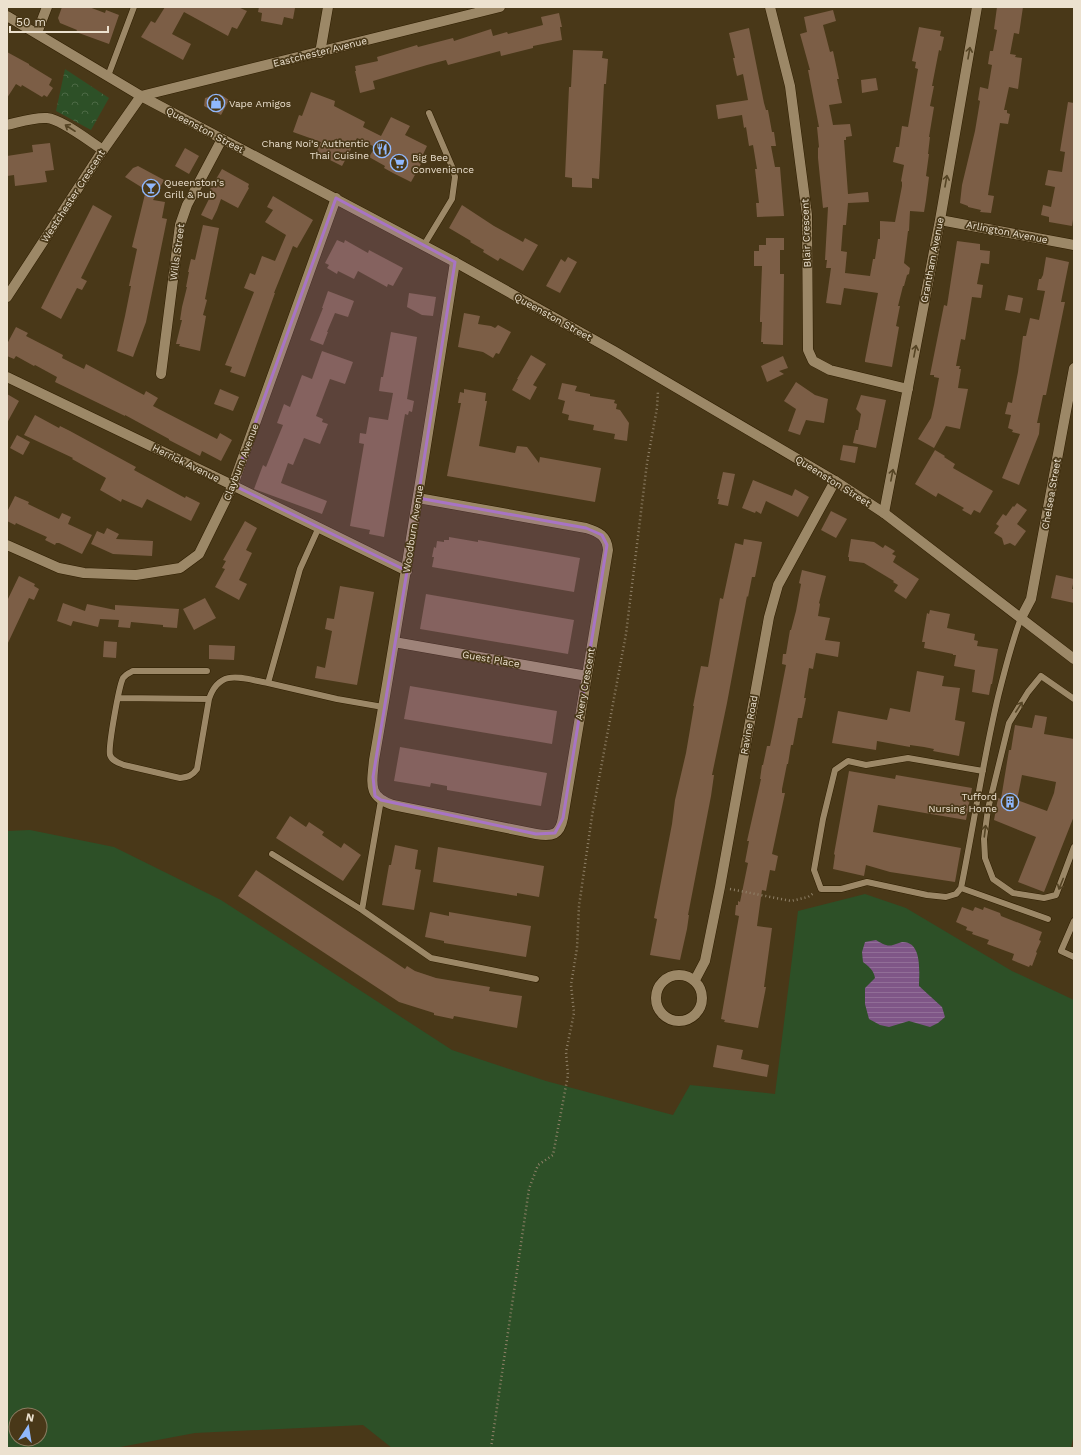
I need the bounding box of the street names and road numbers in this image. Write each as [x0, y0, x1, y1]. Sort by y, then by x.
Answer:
street label: Eastchester Avenue [272, 35, 368, 69]
street label: Queenston Street [164, 105, 246, 156]
street label: Westchester Crescent [39, 147, 107, 244]
street label: Blair Crescent [799, 198, 813, 268]
street label: Grantham Avenue [918, 216, 946, 304]
street label: Arlington Avenue [965, 219, 1049, 245]
street label: Wills Street [168, 222, 187, 281]
street label: Queenston Street [512, 291, 594, 343]
street label: Clayburn Avenue [221, 422, 261, 502]
street label: Herrick Avenue [151, 442, 222, 484]
street label: Queenston Street [793, 453, 873, 509]
street label: Chelsea Street [1039, 457, 1063, 530]
street label: Woodburn Avenue [401, 484, 425, 574]
street label: Avery Crescent [573, 646, 597, 721]
street label: Guest Place [461, 649, 521, 670]
street label: Ravine Road [738, 695, 760, 755]

